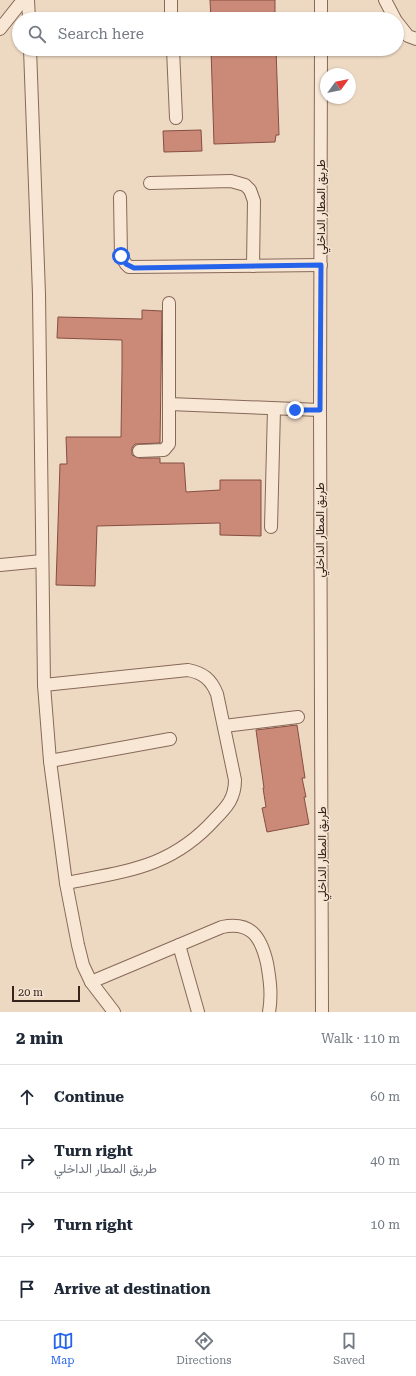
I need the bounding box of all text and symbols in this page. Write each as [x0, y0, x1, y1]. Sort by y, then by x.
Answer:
search box [12, 12, 404, 56]
icon: search [26, 23, 48, 45]
text: Search here [58, 25, 144, 43]
north arrow [320, 68, 356, 104]
street label: طريق المطار الداخلي [314, 159, 331, 255]
route start [112, 247, 130, 265]
route end [286, 401, 304, 419]
street label: طريق المطار الداخلي [313, 482, 330, 578]
street label: طريق المطار الداخلي [315, 806, 332, 902]
scale bar [12, 984, 80, 1003]
text: 20 m [18, 986, 43, 999]
text: 2 min [16, 1028, 63, 1048]
text: Walk · 110 m [321, 1031, 400, 1046]
icon: ahead [16, 1086, 38, 1108]
text: Continue [54, 1088, 124, 1106]
text: 60 m [370, 1089, 400, 1104]
text: Turn right [54, 1142, 133, 1160]
icon: right [16, 1150, 38, 1172]
text: 40 m [370, 1153, 400, 1168]
text: طريق المطار الداخلي [54, 1161, 157, 1176]
icon: right [16, 1214, 38, 1236]
text: Turn right [54, 1216, 133, 1234]
text: 10 m [370, 1217, 400, 1232]
icon: arrive [16, 1278, 38, 1300]
text: Arrive at destination [54, 1280, 210, 1298]
tab: Map [51, 1330, 74, 1367]
tab: Directions [176, 1330, 231, 1367]
tab: Saved [333, 1330, 365, 1367]

